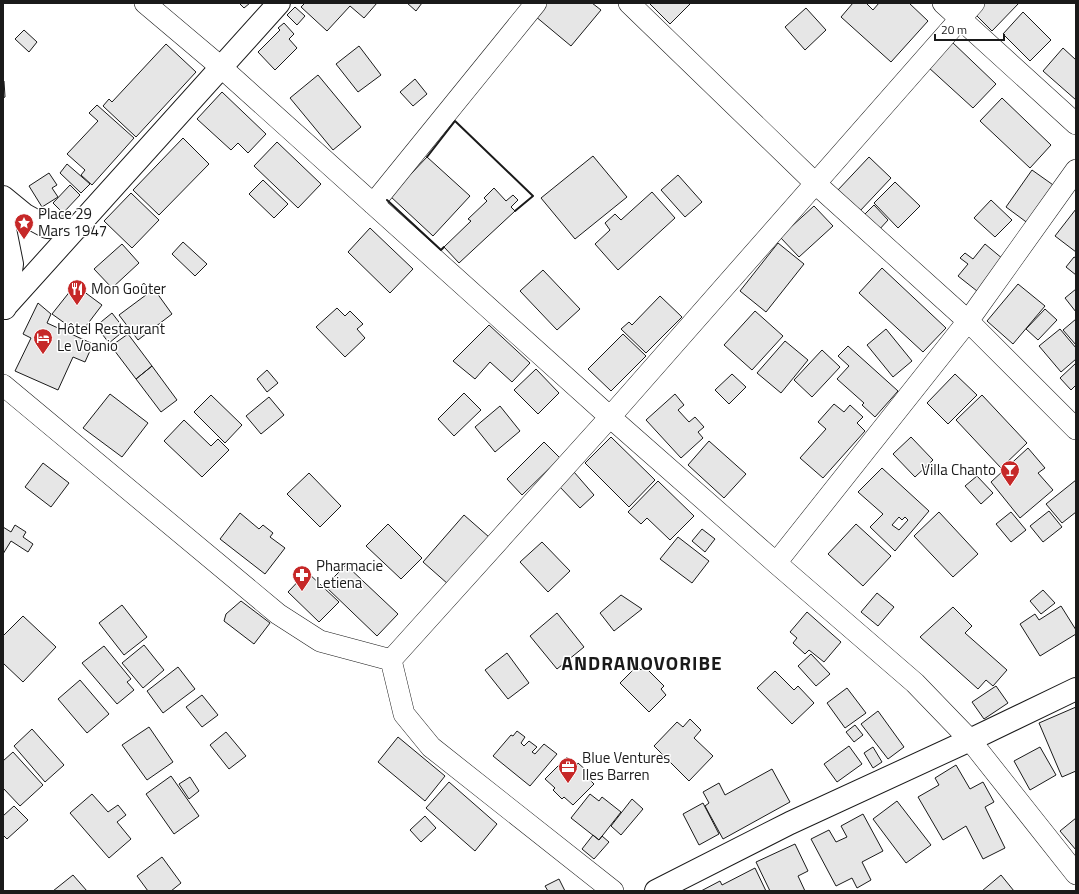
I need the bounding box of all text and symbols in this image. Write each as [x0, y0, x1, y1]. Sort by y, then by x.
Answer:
scale bar [935, 16, 1004, 42]
text: 20 m [941, 20, 967, 39]
place label: Place 29 Mars 1947 [38, 202, 107, 242]
place icon: Place 29 Mars 1947 [13, 212, 35, 240]
place label: Mon Goûter [91, 277, 166, 300]
restaurant icon: Mon Goûter [66, 278, 88, 306]
place label: Hôtel Restaurant Le Voanio [57, 317, 166, 357]
hotel icon: Hôtel Restaurant Le Voanio [32, 327, 54, 355]
place label: Villa Chanto [921, 458, 996, 481]
bar icon: Villa Chanto [999, 459, 1021, 487]
place label: Pharmacie Letiena [316, 554, 383, 594]
pharmacy icon: Pharmacie Letiena [291, 564, 313, 592]
district label: ANDRANOVORIBE [561, 648, 723, 677]
place label: Blue Ventures Iles Barren [582, 746, 670, 786]
office icon: Blue Ventures Iles Barren [557, 756, 579, 784]

